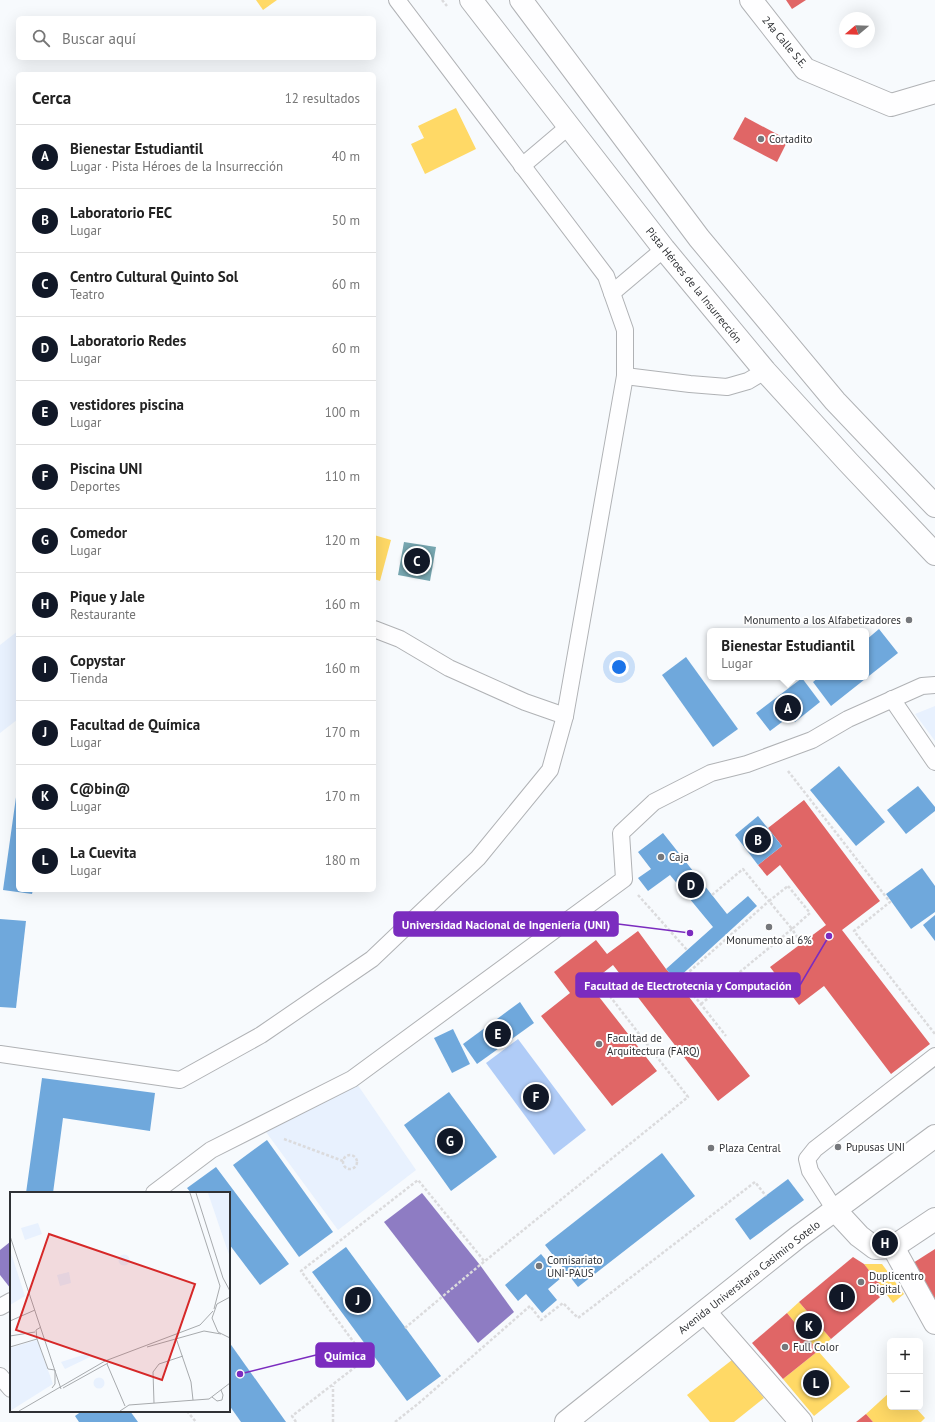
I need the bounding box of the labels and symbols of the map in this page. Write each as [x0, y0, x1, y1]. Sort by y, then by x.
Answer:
north arrow [839, 12, 875, 48]
street label: 24a Calle S.E. [759, 13, 811, 71]
place label: Cortadito [769, 132, 813, 146]
marker: Cortadito [756, 134, 766, 144]
street label: Pista Héroes de la Insurrección [643, 224, 745, 346]
pin: C [404, 546, 430, 576]
place label: Monumento a los Alfabetizadores [744, 613, 901, 627]
marker: Monumento a los Alfabetizadores [904, 615, 914, 625]
your location [609, 657, 629, 677]
pin: A [775, 693, 801, 723]
pin: B [745, 825, 771, 855]
place label: Caja [669, 850, 689, 864]
marker: Caja [656, 852, 666, 862]
pin: D [678, 870, 704, 900]
callout: Universidad Nacional de Ingeniería (UNI) [394, 912, 618, 936]
text: Universidad Nacional de Ingeniería (UNI) [402, 917, 610, 932]
marker: Monumento al 6% [764, 922, 774, 932]
place label: Monumento al 6% [726, 933, 812, 947]
callout: Facultad de Electrotecnia y Computación [576, 973, 800, 997]
text: Facultad de Electrotecnia y Computación [584, 978, 792, 993]
pin: E [485, 1019, 511, 1049]
place label: Facultad de Arquitectura (FARQ) [607, 1031, 700, 1058]
marker: Facultad de Arquitectura (FARQ) [594, 1039, 604, 1049]
pin: F [523, 1082, 549, 1112]
pin: G [437, 1126, 463, 1156]
place label: Pupusas UNI [846, 1140, 905, 1154]
place label: Plaza Central [719, 1141, 782, 1155]
marker: Pupusas UNI [833, 1142, 843, 1152]
marker: Plaza Central [706, 1143, 716, 1153]
inset map [10, 1192, 230, 1412]
street label: Avenida Universitaria Casimiro Sotelo [675, 1217, 823, 1337]
pin: H [872, 1228, 898, 1258]
place label: Comisariato UNI-PAUS [547, 1253, 603, 1280]
marker: Comisariato UNI-PAUS [534, 1261, 544, 1271]
place label: Duplicentro Digital [869, 1269, 924, 1296]
marker: Duplicentro Digital [856, 1277, 866, 1287]
pin: I [829, 1282, 855, 1312]
pin: J [345, 1285, 371, 1315]
pin: K [796, 1311, 822, 1341]
place label: Full Color [793, 1340, 839, 1354]
marker: Full Color [780, 1342, 790, 1352]
callout: Química [316, 1343, 374, 1367]
text: Química [324, 1348, 366, 1363]
pin: L [803, 1368, 829, 1398]

